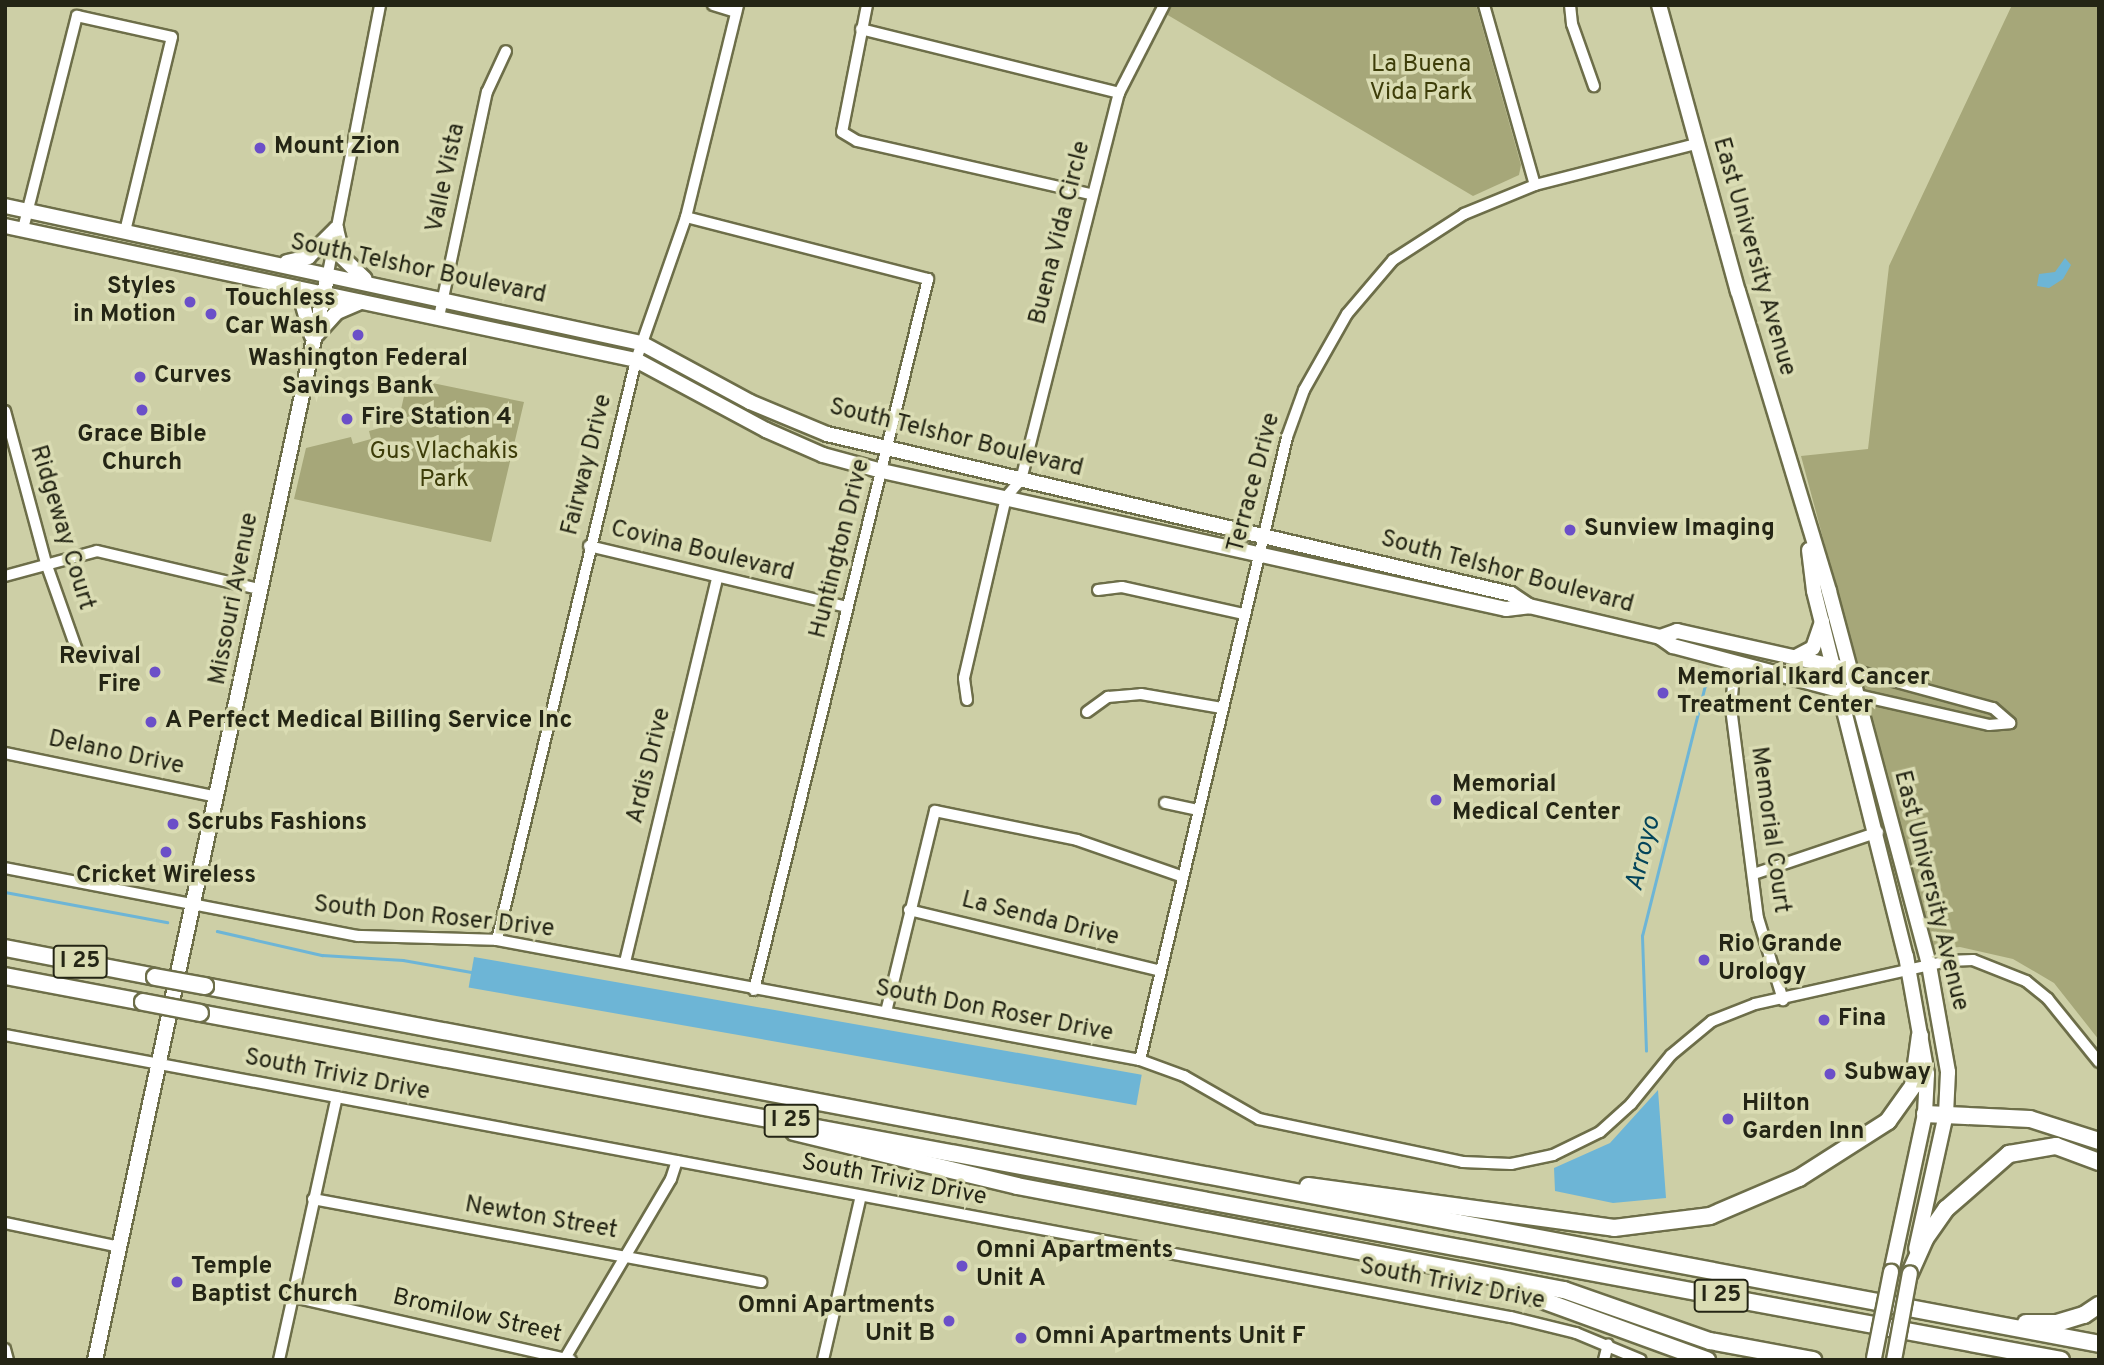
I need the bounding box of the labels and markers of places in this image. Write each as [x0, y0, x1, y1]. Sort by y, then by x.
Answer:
place label: Mount Zion [274, 134, 400, 162]
marker: Mount Zion [252, 140, 268, 156]
place label: Styles in Motion [73, 274, 176, 330]
place label: Touchless Car Wash [225, 286, 336, 342]
marker: Styles in Motion [182, 294, 198, 310]
marker: Touchless Car Wash [203, 306, 219, 322]
marker: Washington Federal Savings Bank [350, 327, 366, 343]
place label: Washington Federal Savings Bank [248, 346, 468, 402]
place label: Curves [154, 363, 232, 391]
marker: Curves [132, 369, 148, 385]
marker: Grace Bible Church [134, 402, 150, 418]
place label: Fire Station 4 [361, 405, 512, 433]
marker: Fire Station 4 [339, 411, 355, 427]
place label: Grace Bible Church [77, 422, 207, 478]
place label: Sunview Imaging [1584, 516, 1775, 544]
marker: Sunview Imaging [1562, 522, 1578, 538]
place label: Revival Fire [59, 644, 141, 700]
marker: Revival Fire [147, 664, 163, 680]
place label: Memorial Ikard Cancer Treatment Center [1677, 665, 1930, 721]
marker: Memorial Ikard Cancer Treatment Center [1655, 685, 1671, 701]
place label: A Perfect Medical Billing Service Inc [165, 708, 573, 736]
marker: A Perfect Medical Billing Service Inc [143, 714, 159, 730]
place label: Memorial Medical Center [1452, 772, 1620, 828]
marker: Memorial Medical Center [1426, 790, 1446, 810]
place label: Scrubs Fashions [187, 810, 367, 838]
marker: Scrubs Fashions [165, 816, 181, 832]
marker: Cricket Wireless [158, 844, 174, 860]
place label: Cricket Wireless [76, 863, 256, 891]
place label: Rio Grande Urology [1718, 932, 1842, 988]
marker: Rio Grande Urology [1696, 952, 1712, 968]
place label: Fina [1838, 1006, 1886, 1034]
marker: Fina [1816, 1012, 1832, 1028]
place label: Subway [1844, 1060, 1931, 1088]
marker: Subway [1822, 1066, 1838, 1082]
place label: Hilton Garden Inn [1742, 1091, 1864, 1147]
marker: Hilton Garden Inn [1720, 1111, 1736, 1127]
place label: Omni Apartments Unit A [976, 1238, 1174, 1294]
place label: Temple Baptist Church [191, 1254, 358, 1310]
marker: Omni Apartments Unit A [954, 1258, 970, 1274]
marker: Temple Baptist Church [169, 1274, 185, 1290]
place label: Omni Apartments Unit B [737, 1293, 935, 1349]
marker: Omni Apartments Unit B [941, 1313, 957, 1329]
place label: Omni Apartments Unit F [1035, 1324, 1307, 1352]
marker: Omni Apartments Unit F [1013, 1330, 1029, 1346]

